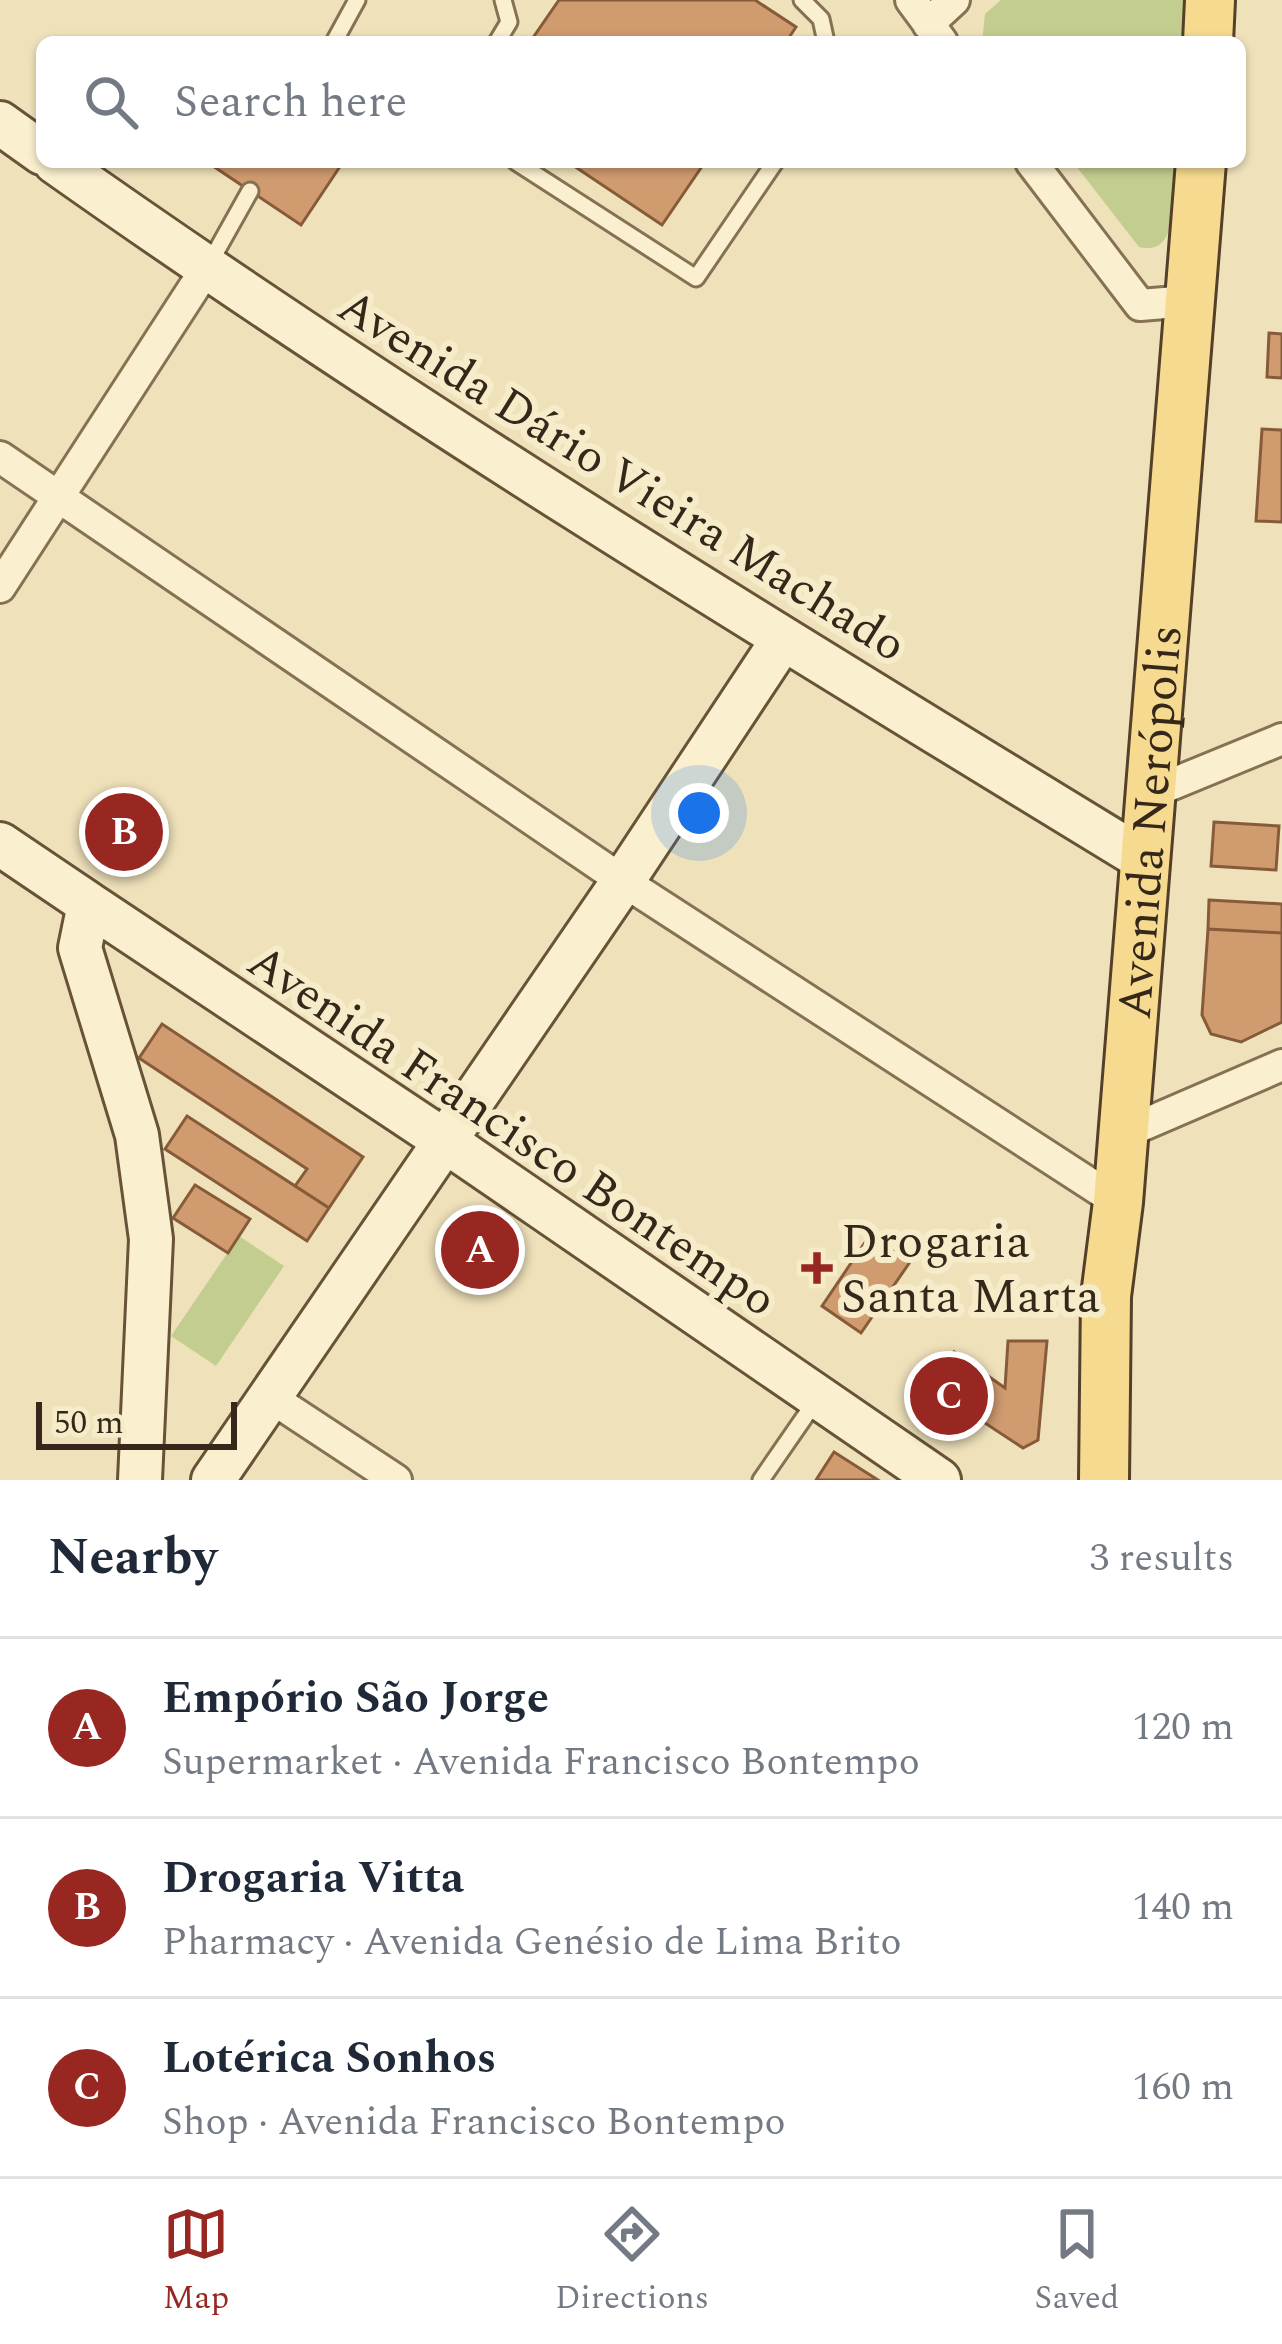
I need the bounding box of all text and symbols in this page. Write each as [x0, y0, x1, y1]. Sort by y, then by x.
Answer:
search box [36, 36, 1246, 168]
text: Search here [174, 68, 407, 137]
icon: search [78, 69, 144, 135]
street label: Avenida Dário Vieira Machado [323, 271, 920, 681]
street label: Avenida Nerópolis [1099, 622, 1203, 1022]
your location [669, 783, 729, 843]
pin: B [85, 787, 163, 877]
street label: Avenida Francisco Bontempo [238, 930, 788, 1328]
pin: A [441, 1205, 519, 1295]
place label: Drogaria Santa Marta [841, 1206, 1100, 1334]
marker: Drogaria Santa Marta [804, 1255, 830, 1281]
pin: C [910, 1351, 988, 1441]
scale bar [36, 1396, 237, 1449]
text: 50 m [54, 1398, 124, 1448]
text: Nearby [48, 1519, 217, 1597]
text: 3 results [1090, 1529, 1234, 1588]
text: Empório São Jorge [162, 1664, 549, 1733]
text: A [72, 1698, 102, 1757]
text: 120 m [1132, 1698, 1234, 1757]
text: Supermarket · Avenida Francisco Bontempo [162, 1733, 920, 1792]
text: Drogaria Vitta [162, 1844, 464, 1913]
text: B [73, 1878, 101, 1937]
text: 140 m [1132, 1878, 1234, 1937]
text: Pharmacy · Avenida Genésio de Lima Brito [162, 1913, 902, 1972]
text: Lotérica Sonhos [162, 2024, 496, 2093]
text: C [73, 2058, 101, 2117]
text: 160 m [1132, 2058, 1234, 2117]
text: Shop · Avenida Francisco Bontempo [162, 2093, 786, 2152]
tab: Map [163, 2201, 229, 2323]
tab: Directions [555, 2201, 709, 2323]
tab: Saved [1035, 2201, 1119, 2323]

